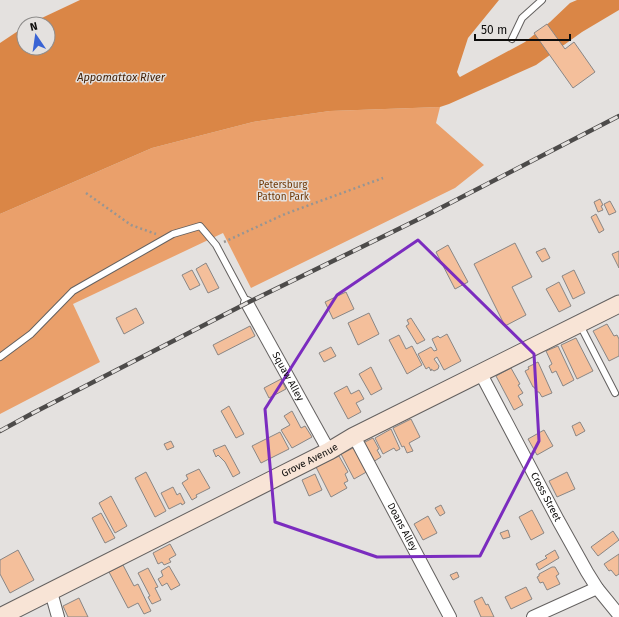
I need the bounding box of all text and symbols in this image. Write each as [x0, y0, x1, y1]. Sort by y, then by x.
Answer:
north arrow [16, 16, 56, 56]
scale bar [475, 16, 570, 42]
text: N [29, 20, 39, 34]
text: 50 m [481, 23, 507, 37]
water label: Appomattox River [76, 71, 166, 84]
park label: Petersburg Patton Park [257, 179, 310, 203]
street label: Squaw Alley [269, 350, 306, 403]
street label: Grove Avenue [279, 441, 340, 480]
street label: Cross Street [528, 470, 564, 524]
street label: Doans Alley [385, 501, 420, 553]

